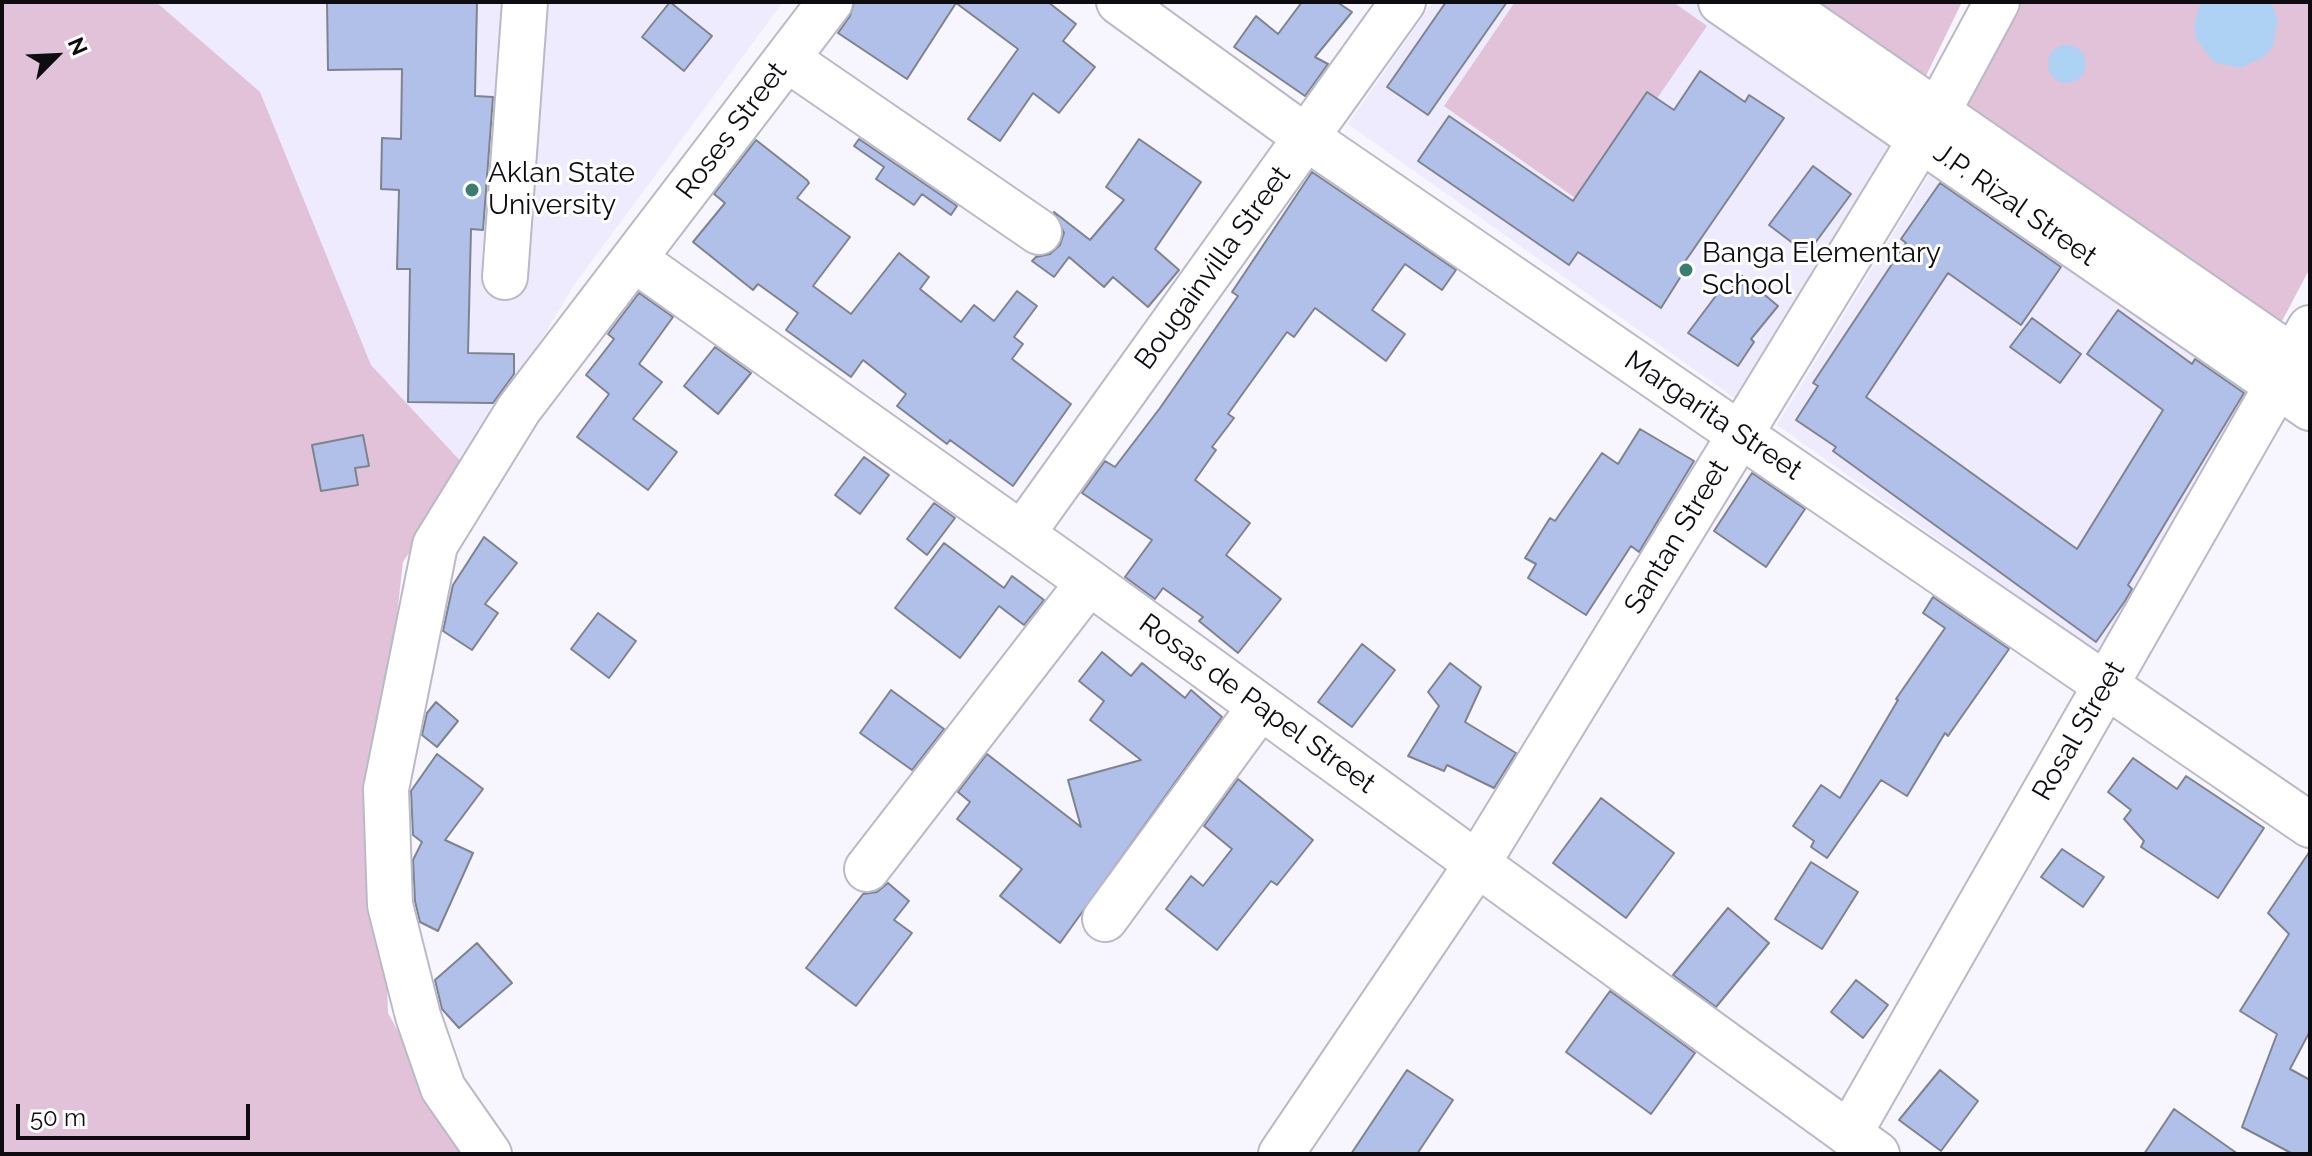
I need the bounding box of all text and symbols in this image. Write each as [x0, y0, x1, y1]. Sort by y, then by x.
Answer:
north arrow [16, 16, 96, 96]
text: N [63, 33, 93, 59]
street label: Roses Street [670, 56, 794, 206]
street label: J.P. Rizal Street [1927, 136, 2103, 274]
place label: Aklan State University [488, 157, 635, 223]
street label: Bougainvilla Street [1128, 160, 1298, 376]
marker: Aklan State University [463, 181, 481, 199]
place label: Banga Elementary School [1702, 237, 1941, 303]
marker: Banga Elementary School [1677, 261, 1695, 279]
street label: Margarita Street [1618, 344, 1808, 488]
street label: Santan Street [1618, 454, 1736, 620]
street label: Rosas de Papel Street [1132, 607, 1382, 801]
street label: Rosal Street [2026, 655, 2132, 807]
scale bar [20, 1088, 254, 1138]
text: 50 m [30, 1103, 86, 1132]

